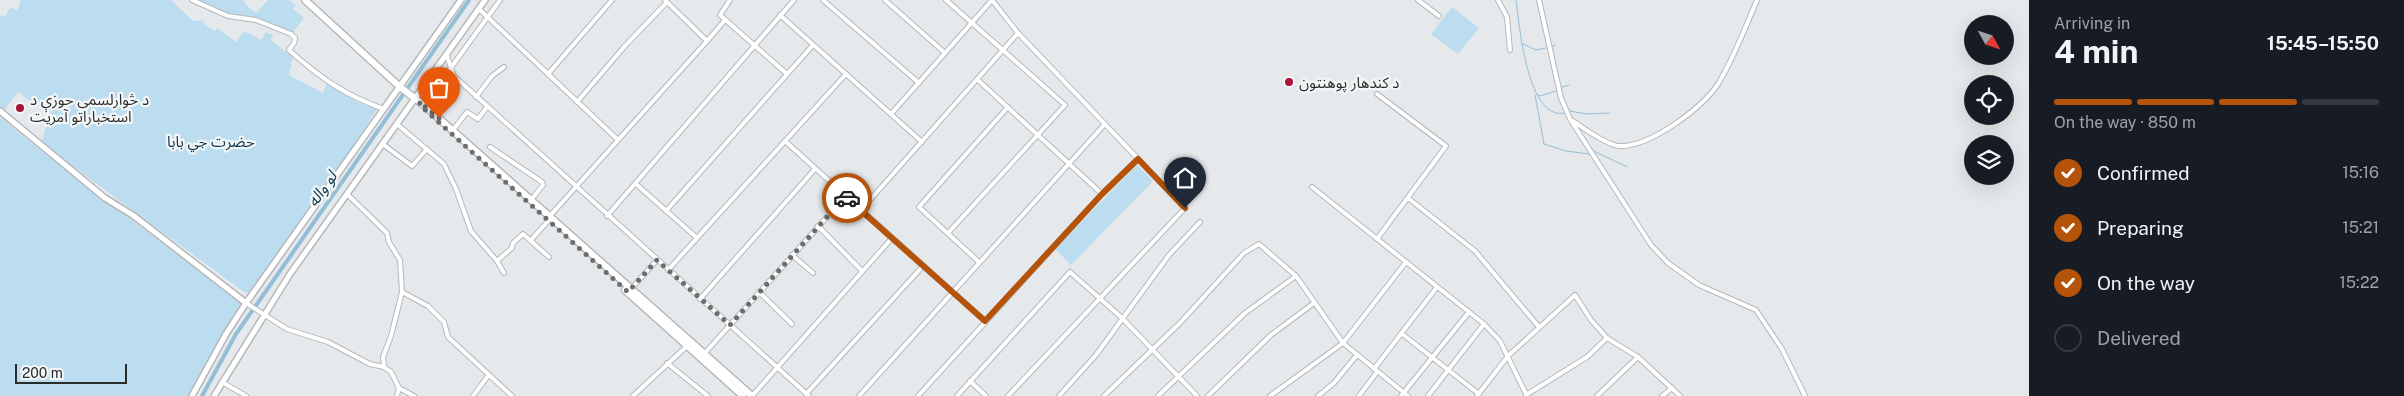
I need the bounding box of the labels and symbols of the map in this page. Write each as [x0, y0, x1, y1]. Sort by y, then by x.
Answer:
north arrow [1964, 15, 2014, 65]
pin [418, 67, 460, 118]
place label: د کندهار پوهنتون [1299, 74, 1400, 93]
marker: د کندهار پوهنتون [1283, 76, 1295, 88]
place label: د څوارلسمی حوزې د استخباراتو آمريت [30, 91, 149, 126]
marker: د څوارلسمی حوزې د استخباراتو آمريت [14, 102, 26, 114]
park label: حضرت جي بابا [167, 133, 255, 153]
pin [1164, 157, 1206, 208]
water label: لو واله [303, 166, 342, 210]
courier [822, 173, 872, 223]
scale bar [15, 361, 128, 384]

